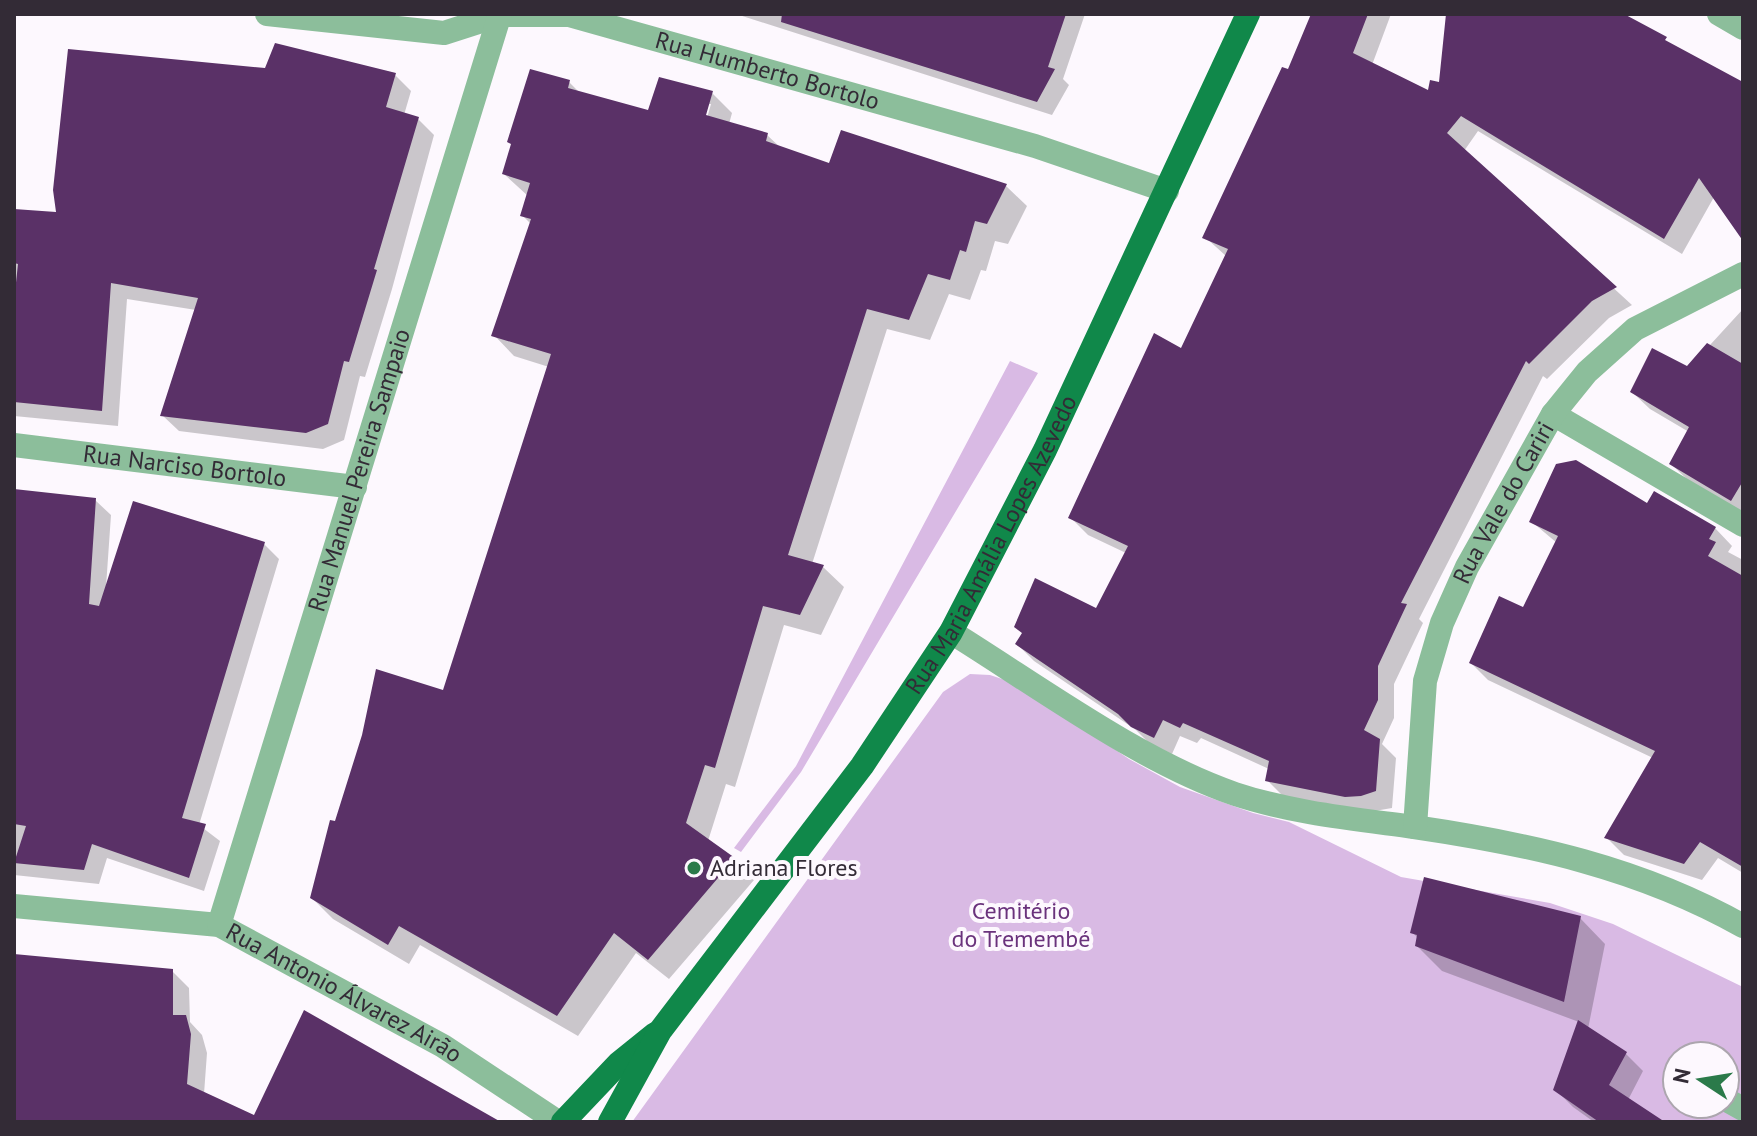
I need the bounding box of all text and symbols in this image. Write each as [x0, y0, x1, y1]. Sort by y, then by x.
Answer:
street label: Rua Humberto Bortolo [652, 24, 883, 117]
street label: Rua Manuel Pereira Sampaio [301, 325, 417, 615]
street label: Rua Maria Amália Lopes Azevedo [898, 390, 1083, 700]
street label: Rua Vale do Cariri [1446, 416, 1561, 588]
street label: Rua Narciso Bortolo [81, 438, 288, 493]
place label: Adriana Flores [710, 852, 858, 883]
marker: Adriana Flores [685, 859, 703, 877]
park label: Cemitério do Tremembé [952, 895, 1090, 954]
street label: Rua Antonio Álvarez Airão [221, 916, 468, 1069]
north arrow [1661, 1040, 1741, 1120]
text: N [1666, 1066, 1697, 1086]

